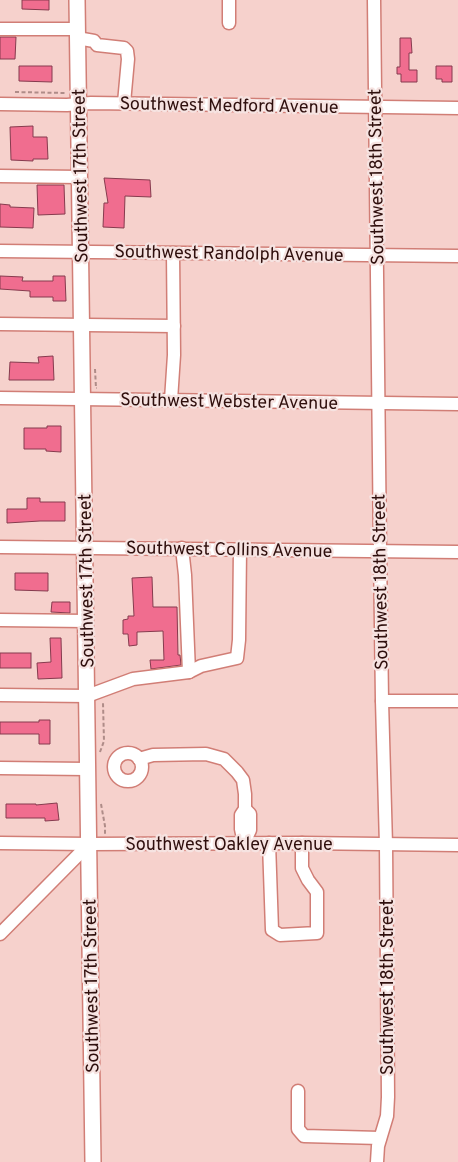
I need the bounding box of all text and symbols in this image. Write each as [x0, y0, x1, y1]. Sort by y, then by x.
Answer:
street label: Southwest 17th Street [68, 89, 95, 263]
street label: Southwest 18th Street [364, 89, 391, 265]
street label: Southwest Medford Avenue [119, 93, 339, 120]
street label: Southwest Randolph Avenue [114, 241, 344, 268]
street label: Southwest Webster Avenue [120, 389, 338, 416]
street label: Southwest 17th Street [74, 494, 101, 668]
street label: Southwest 18th Street [368, 494, 395, 670]
street label: Southwest Collins Avenue [125, 537, 332, 564]
street label: Southwest Oakley Avenue [125, 834, 333, 857]
street label: Southwest 17th Street [79, 899, 106, 1073]
street label: Southwest 18th Street [377, 899, 400, 1075]

